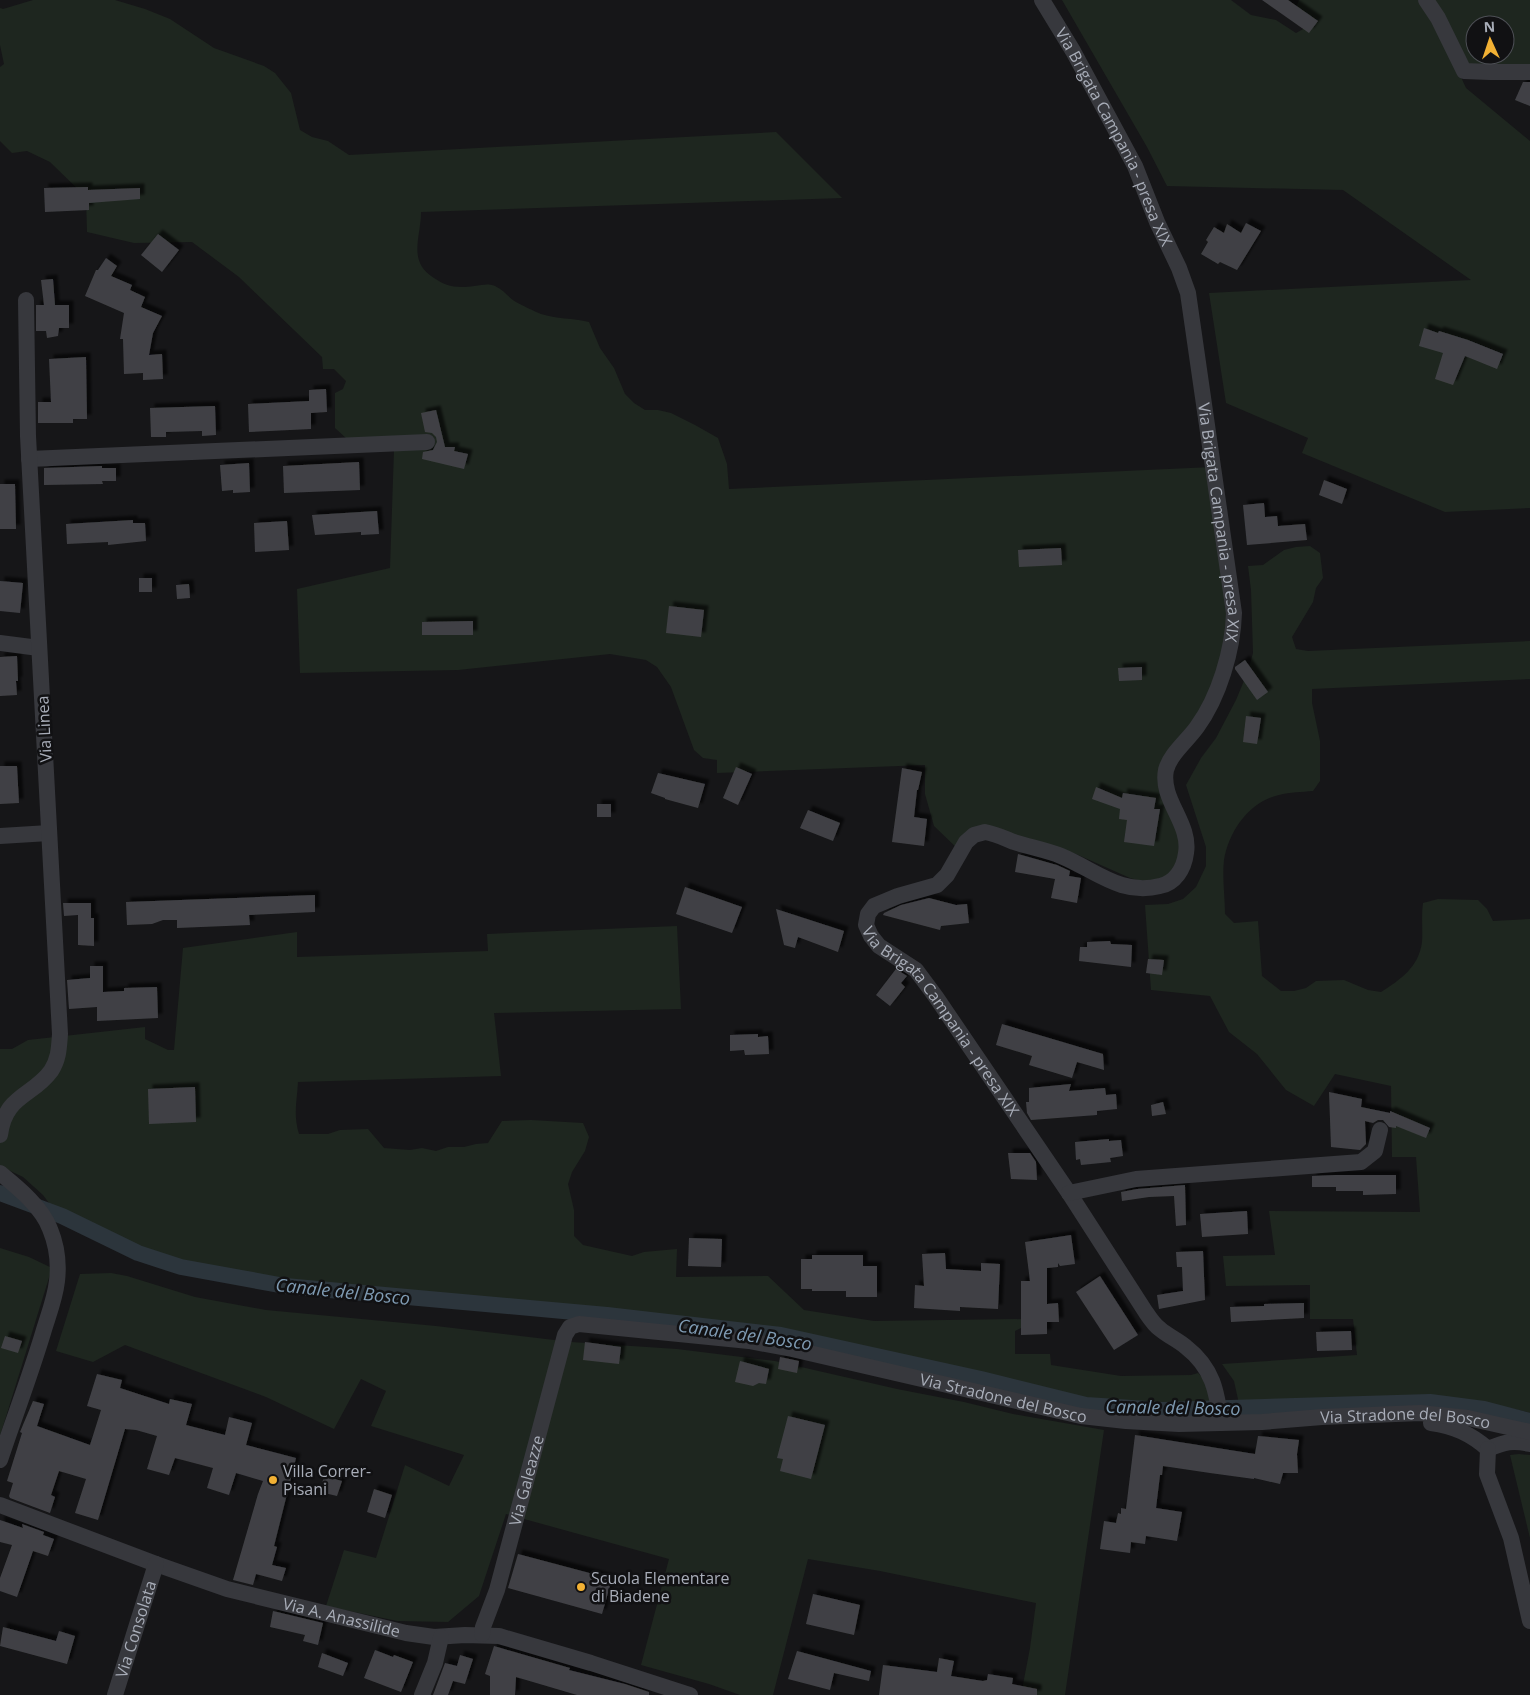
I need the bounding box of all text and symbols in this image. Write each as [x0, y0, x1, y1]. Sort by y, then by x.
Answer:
north arrow [1465, 15, 1515, 65]
text: N [1483, 17, 1495, 36]
street label: Via Brigata Campania - presa XIX [1050, 24, 1178, 250]
street label: Via Brigata Campania - presa XIX [1193, 401, 1245, 645]
street label: Via Linea [31, 695, 57, 763]
street label: Via Brigata Campania - presa XIX [857, 923, 1025, 1121]
water label: Canale del Bosco [275, 1272, 411, 1310]
water label: Canale del Bosco [676, 1313, 814, 1355]
street label: Via Stradone del Bosco [918, 1368, 1088, 1428]
water label: Canale del Bosco [1105, 1394, 1241, 1420]
street label: Via Stradone del Bosco [1320, 1402, 1493, 1434]
street label: Via Galeazze [504, 1433, 549, 1528]
place label: Villa Correr- Pisani [283, 1460, 371, 1500]
marker: Villa Correr- Pisani [267, 1474, 279, 1486]
place label: Scuola Elementare di Biadene [591, 1567, 730, 1607]
street label: Via Consolata [110, 1578, 161, 1681]
marker: Scuola Elementare di Biadene [575, 1581, 587, 1593]
street label: Via A. Anassilide [281, 1592, 403, 1642]

